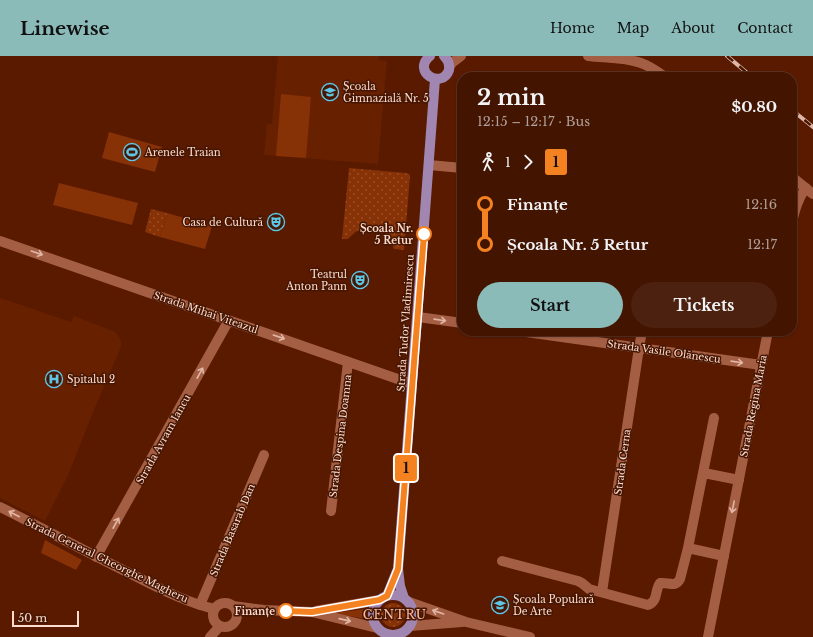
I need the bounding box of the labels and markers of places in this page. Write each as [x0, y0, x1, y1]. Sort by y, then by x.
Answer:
place label: Școala Gimnazială Nr. 5 [343, 80, 429, 105]
school or university icon: Școala Gimnazială Nr. 5 [320, 82, 340, 102]
sports icon: Arenele Traian [122, 142, 142, 162]
place label: Arenele Traian [144, 146, 221, 159]
theatre icon: Casa de Cultură [266, 212, 286, 232]
place label: Casa de Cultură [182, 216, 263, 229]
place label: Școala Nr. 5 Retur [360, 222, 413, 247]
marker: Școala Nr. 5 Retur [416, 226, 432, 242]
place label: Teatrul Anton Pann [285, 268, 347, 293]
theatre icon: Teatrul Anton Pann [350, 270, 370, 290]
hospital icon: Spitalul 2 [44, 369, 64, 389]
place label: Spitalul 2 [67, 373, 115, 386]
place label: Școala Populară De Arte [513, 593, 595, 618]
school or university icon: Școala Populară De Arte [490, 595, 510, 615]
marker: Finanțe [278, 603, 294, 619]
place label: Finanțe [235, 605, 275, 618]

